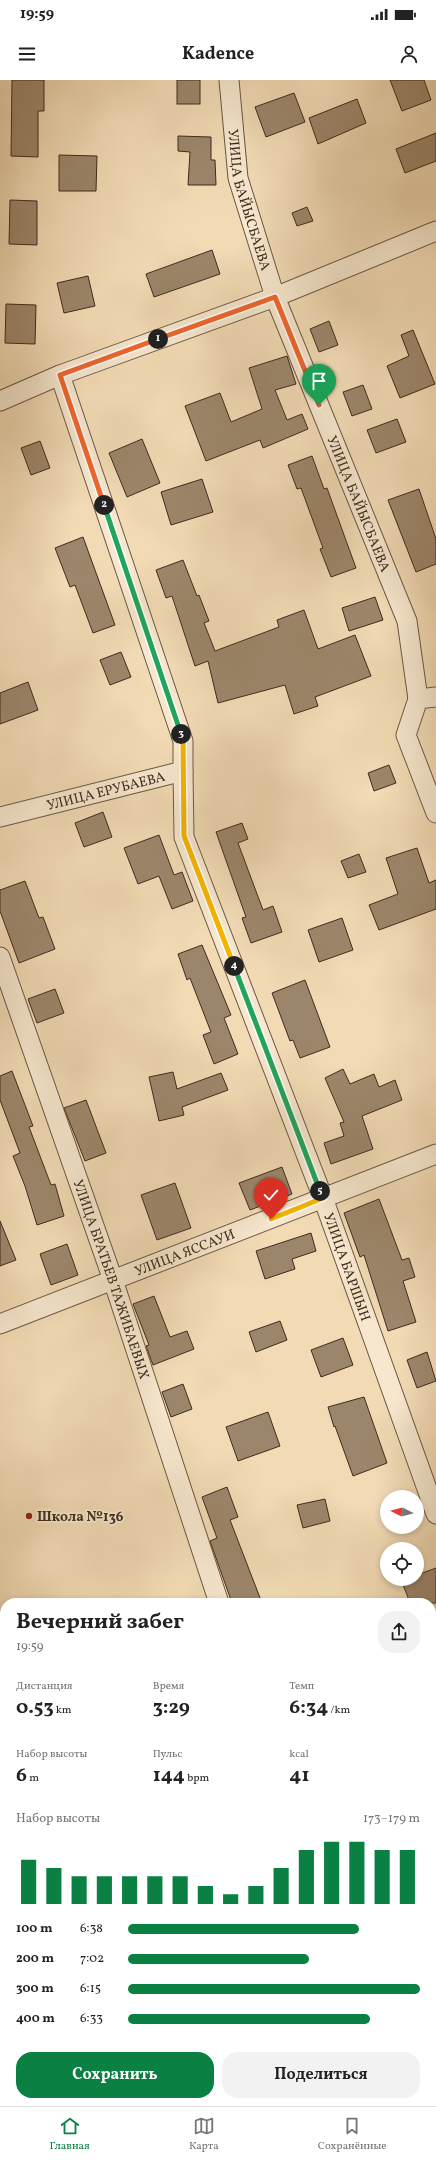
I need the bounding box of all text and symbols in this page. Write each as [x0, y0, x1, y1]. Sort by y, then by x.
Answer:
text: 19:59 [20, 4, 54, 25]
text: Kadence [182, 42, 254, 67]
icon: menu [16, 43, 38, 65]
icon: person [398, 43, 420, 65]
street label: УЛИЦА БАЙЫСБАЕВА [223, 128, 274, 273]
pin: 1 [148, 329, 168, 349]
text: 1 [156, 331, 160, 346]
pin [302, 364, 336, 405]
icon: arrive [308, 370, 330, 392]
street label: УЛИЦА БАЙЫСБАЕВА [321, 433, 394, 575]
pin: 2 [94, 495, 114, 515]
text: 2 [101, 497, 107, 512]
pin: 3 [171, 724, 191, 744]
text: 3 [178, 726, 184, 741]
street label: УЛИЦА ЕРУБАЕВА [45, 768, 167, 816]
pin: 4 [224, 956, 244, 976]
text: 4 [231, 958, 237, 973]
street label: УЛИЦА БРАТЬЕВ ТАЖИБАЕВЫХ [68, 1177, 153, 1382]
pin [254, 1178, 288, 1219]
pin: 5 [310, 1181, 330, 1201]
text: 5 [317, 1183, 323, 1198]
icon: check [260, 1184, 282, 1206]
street label: УЛИЦА БАРШЫН [318, 1210, 374, 1324]
street label: УЛИЦА ЯССАУИ [132, 1225, 238, 1282]
north arrow [380, 1490, 424, 1534]
map controls [380, 1490, 424, 1586]
place label: Школа №136 [37, 1508, 124, 1527]
marker: Школа №136 [24, 1511, 34, 1521]
button: locate [380, 1542, 424, 1586]
text: Вечерний забег [16, 1607, 184, 1638]
button: share [378, 1611, 420, 1653]
text: 19:59 [16, 1638, 44, 1656]
text: Дистанция [16, 1679, 73, 1694]
text: Время [153, 1679, 184, 1694]
text: Темп [289, 1679, 314, 1694]
text: 0.53 [16, 1694, 54, 1722]
text: 3:29 [153, 1694, 190, 1722]
text: 6:34 [289, 1694, 328, 1722]
text: km [54, 1703, 72, 1718]
text: /km [328, 1703, 350, 1718]
text: Набор высоты [16, 1747, 87, 1762]
text: Пульс [153, 1747, 182, 1762]
text: kcal [289, 1747, 309, 1762]
text: 6 [16, 1762, 27, 1790]
text: 144 [153, 1762, 185, 1790]
text: 41 [289, 1762, 310, 1790]
text: m [27, 1771, 39, 1786]
text: bpm [185, 1771, 209, 1786]
text: Набор высоты [16, 1810, 100, 1828]
text: 173–179 m [363, 1810, 420, 1828]
text: 100 m [16, 1920, 53, 1938]
text: 6:38 [80, 1920, 103, 1938]
text: 200 m [16, 1950, 54, 1968]
text: 7:02 [80, 1950, 104, 1968]
text: 300 m [16, 1980, 54, 1998]
text: 6:15 [80, 1980, 101, 1998]
text: 400 m [16, 2010, 55, 2028]
text: 6:33 [80, 2010, 103, 2028]
button: Сохранить [16, 2052, 214, 2098]
button: Поделиться [222, 2052, 420, 2098]
tab: Главная [50, 2115, 90, 2154]
tab: Карта [189, 2115, 219, 2154]
tab: Сохранённые [318, 2115, 386, 2154]

